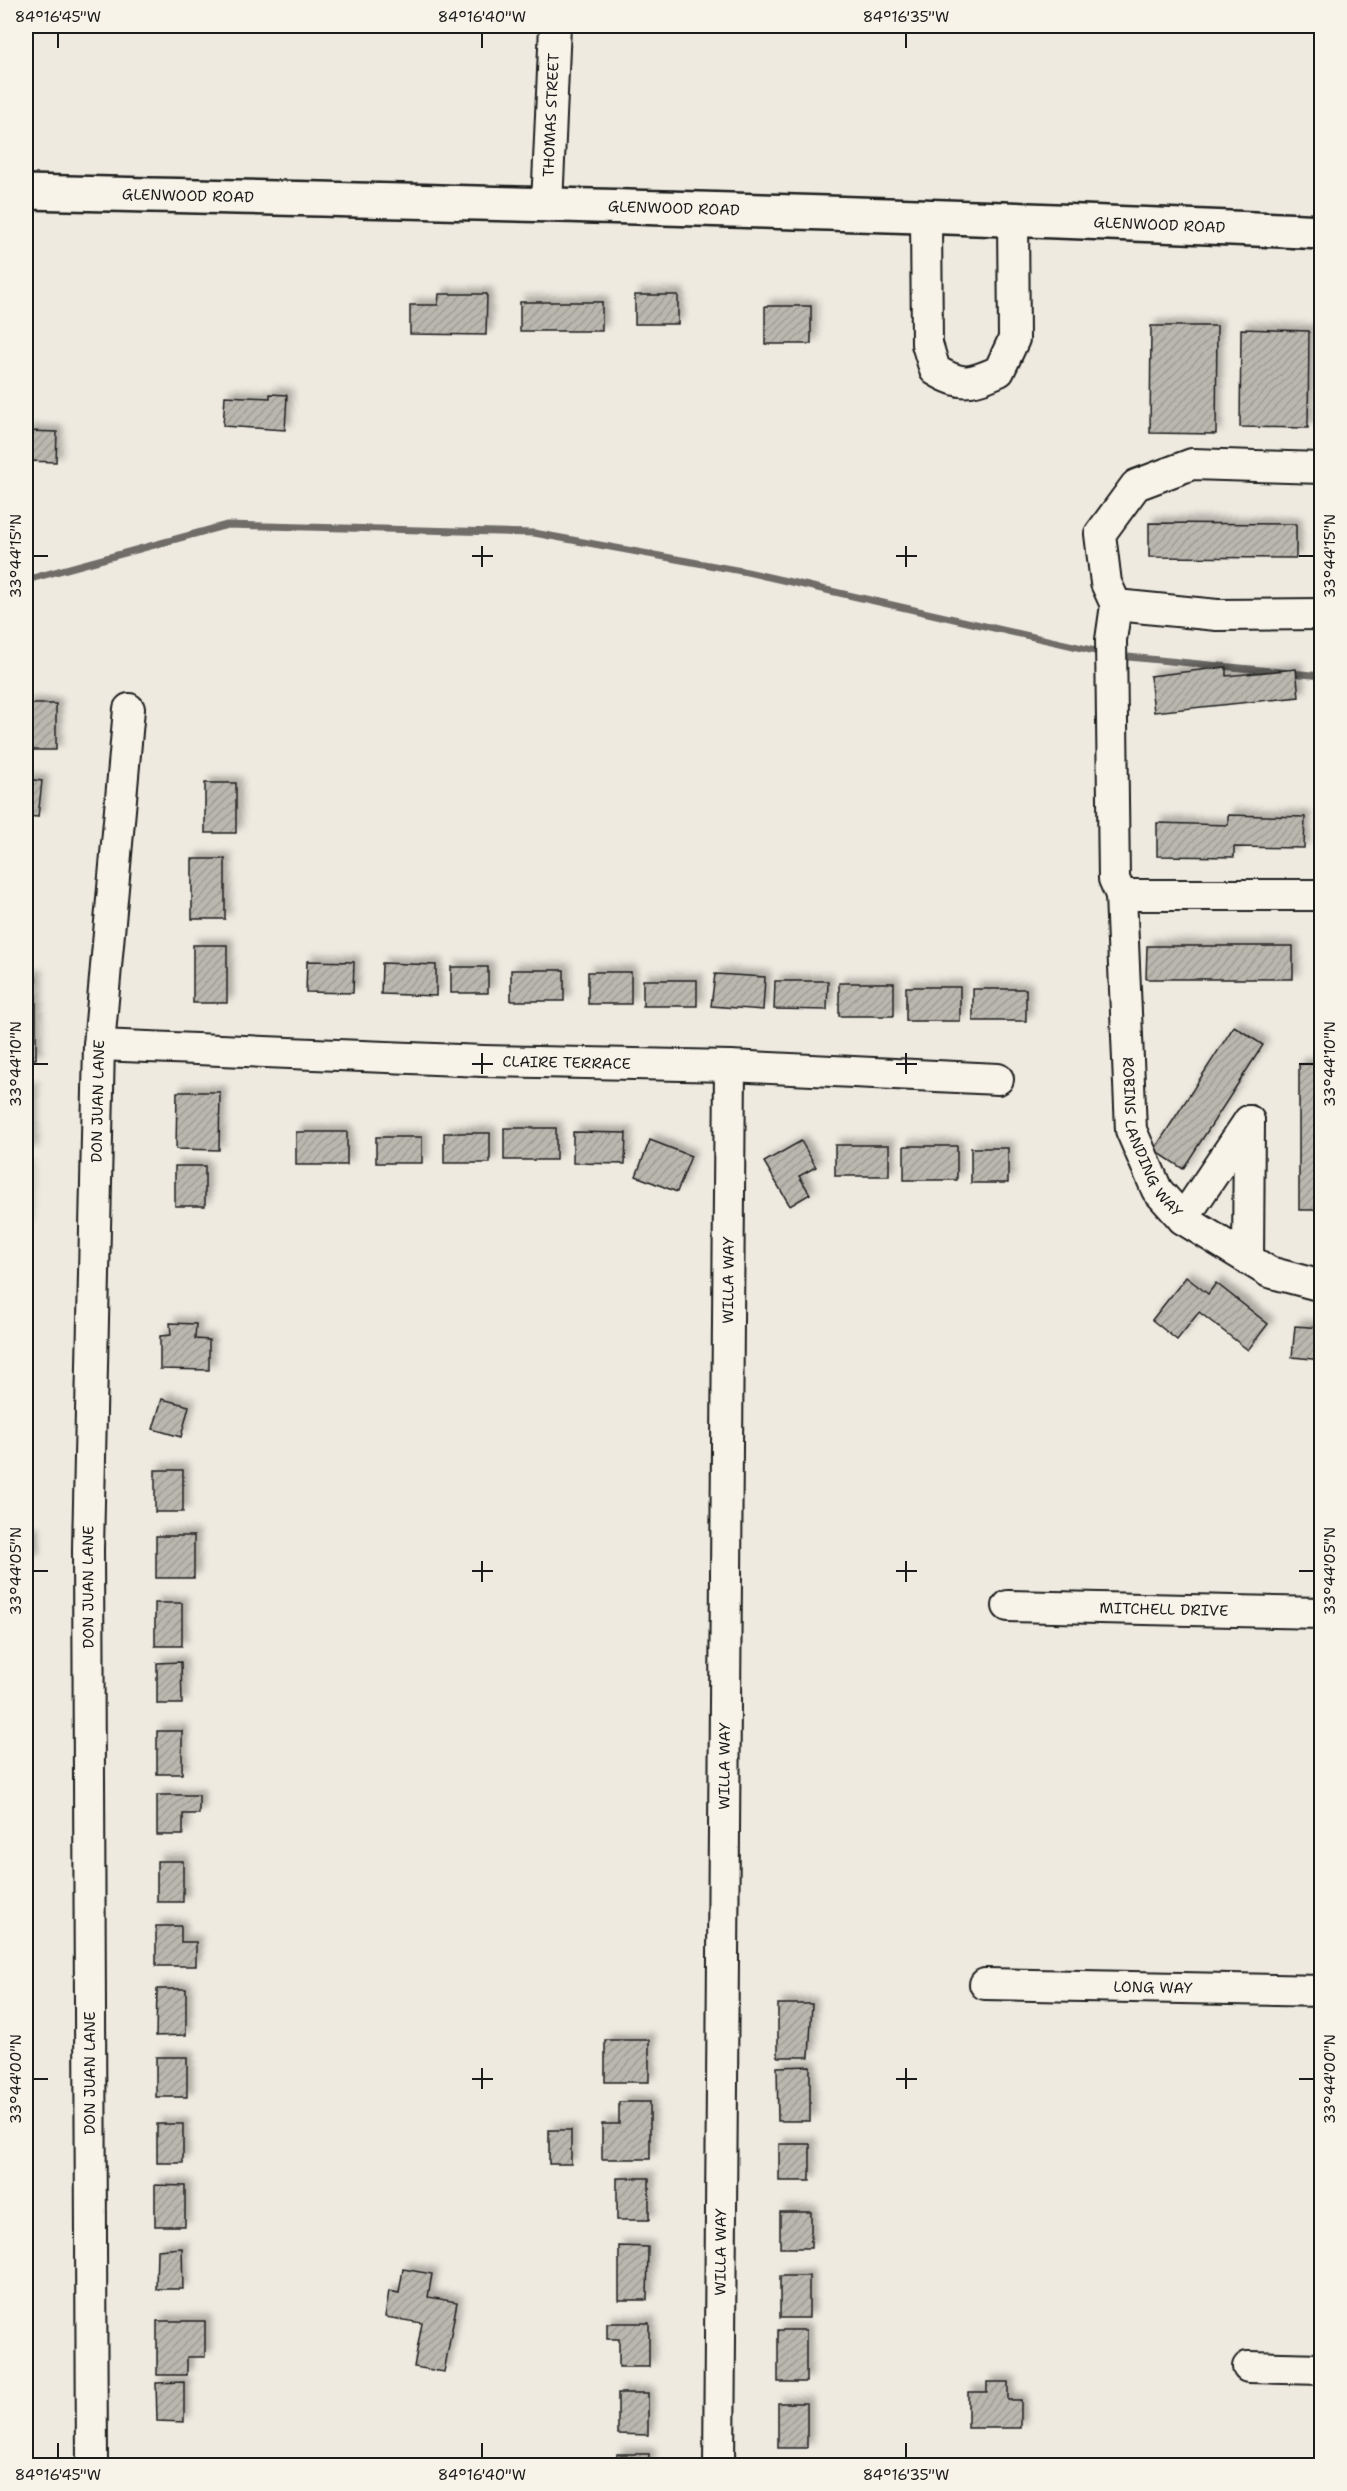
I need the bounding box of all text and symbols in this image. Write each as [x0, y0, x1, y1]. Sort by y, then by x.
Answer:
text: 84°16'45"W [15, 7, 101, 27]
text: 84°16'40"W [438, 7, 526, 27]
text: 84°16'35"W [863, 7, 949, 27]
street label: THOMAS STREET [538, 53, 564, 178]
street label: GLENWOOD ROAD [122, 184, 254, 207]
street label: GLENWOOD ROAD [608, 196, 740, 220]
street label: GLENWOOD ROAD [1093, 212, 1226, 238]
text: 33°44'15"N [6, 514, 26, 598]
text: 33°44'15"N [1320, 514, 1340, 598]
text: 33°44'10"N [6, 1021, 26, 1107]
text: 33°44'10"N [1320, 1021, 1340, 1107]
street label: DON JUAN LANE [86, 1039, 109, 1163]
street label: CLAIRE TERRACE [502, 1051, 631, 1074]
street label: ROBINS LANDING WAY [1118, 1057, 1187, 1222]
street label: WILLA WAY [718, 1236, 739, 1324]
street label: DON JUAN LANE [78, 1525, 99, 1649]
text: 33°44'05"N [6, 1527, 26, 1615]
text: 33°44'05"N [1320, 1527, 1340, 1615]
street label: MITCHELL DRIVE [1099, 1598, 1229, 1621]
street label: WILLA WAY [714, 1722, 735, 1810]
street label: LONG WAY [1113, 1977, 1193, 1998]
street label: DON JUAN LANE [80, 2011, 100, 2135]
text: 33°44'00"N [6, 2034, 26, 2124]
text: 33°44'00"N [1320, 2034, 1340, 2124]
street label: WILLA WAY [710, 2208, 731, 2296]
text: 84°16'45"W [15, 2465, 101, 2485]
text: 84°16'40"W [438, 2465, 526, 2485]
text: 84°16'35"W [863, 2465, 949, 2485]

